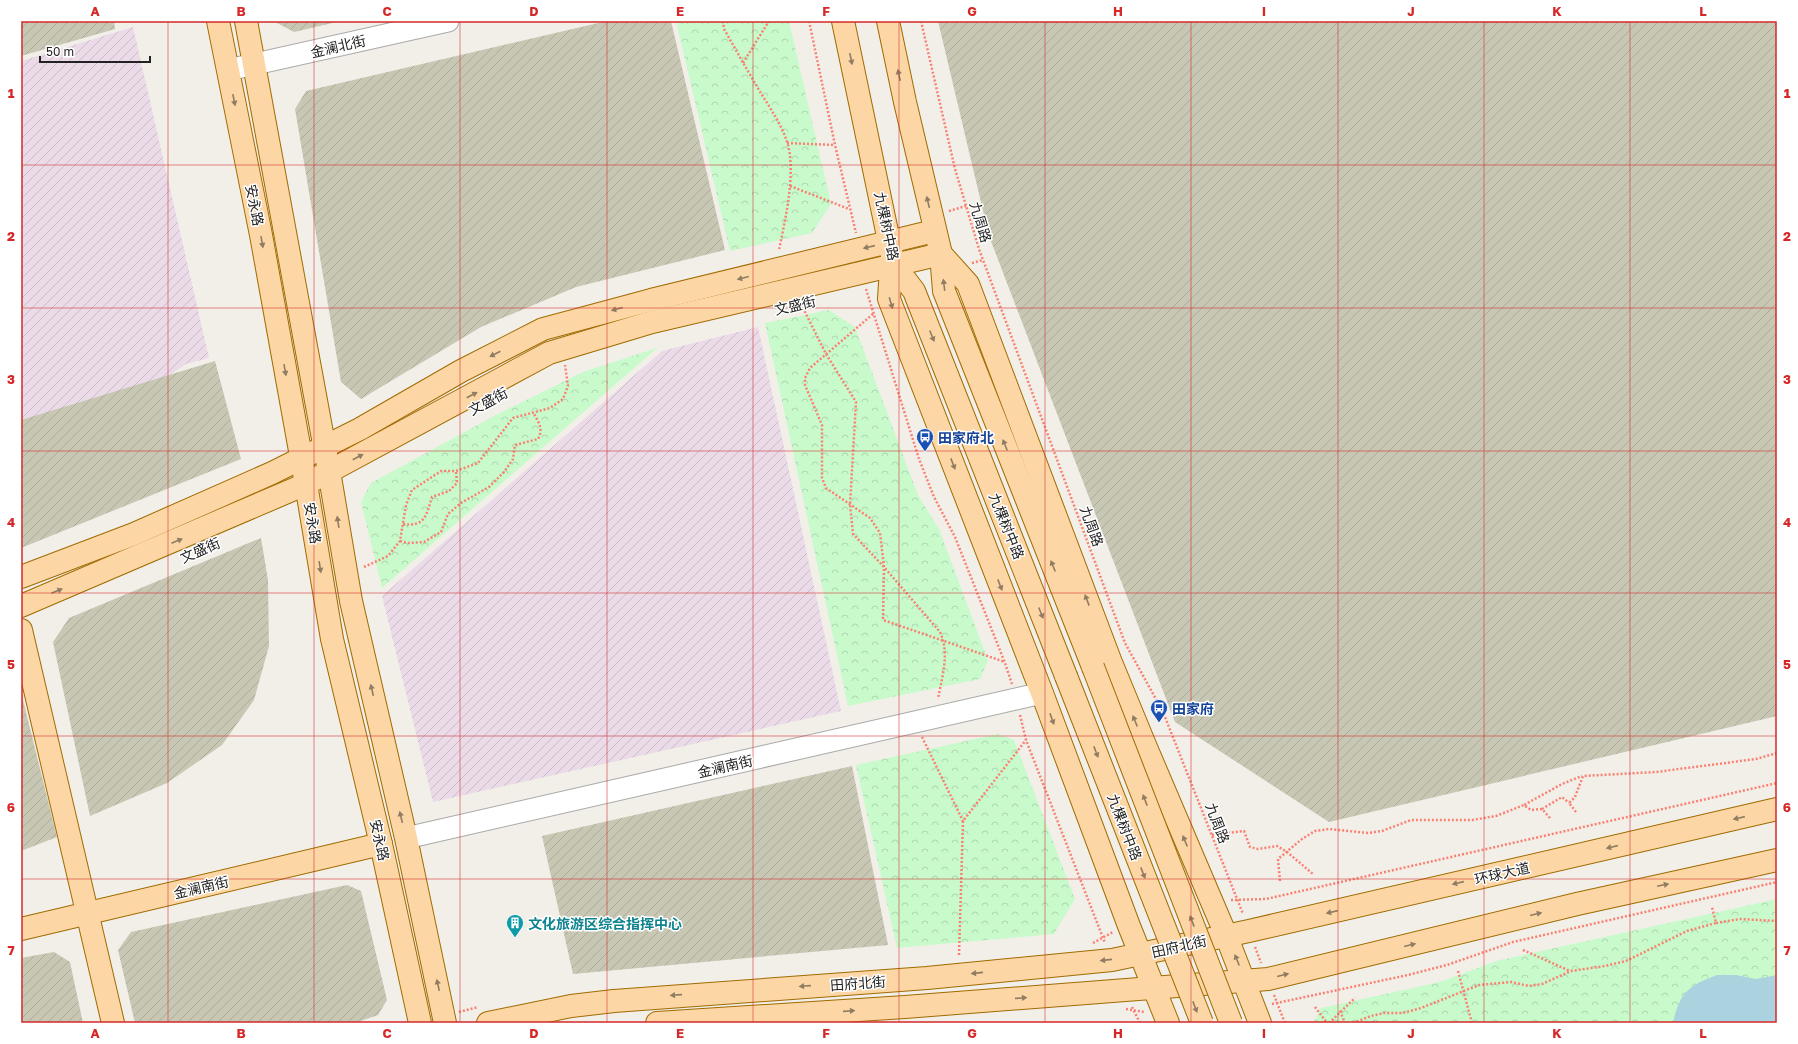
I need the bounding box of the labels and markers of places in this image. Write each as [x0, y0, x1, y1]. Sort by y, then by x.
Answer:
bus stop icon: 田家府北 [915, 427, 935, 452]
place label: 田家府北 [938, 429, 994, 446]
bus stop icon: 田家府 [1149, 698, 1169, 723]
place label: 田家府 [1172, 700, 1214, 717]
building icon: 文化旅游区综合指挥中心 [505, 913, 525, 938]
place label: 文化旅游区综合指挥中心 [528, 915, 682, 932]

